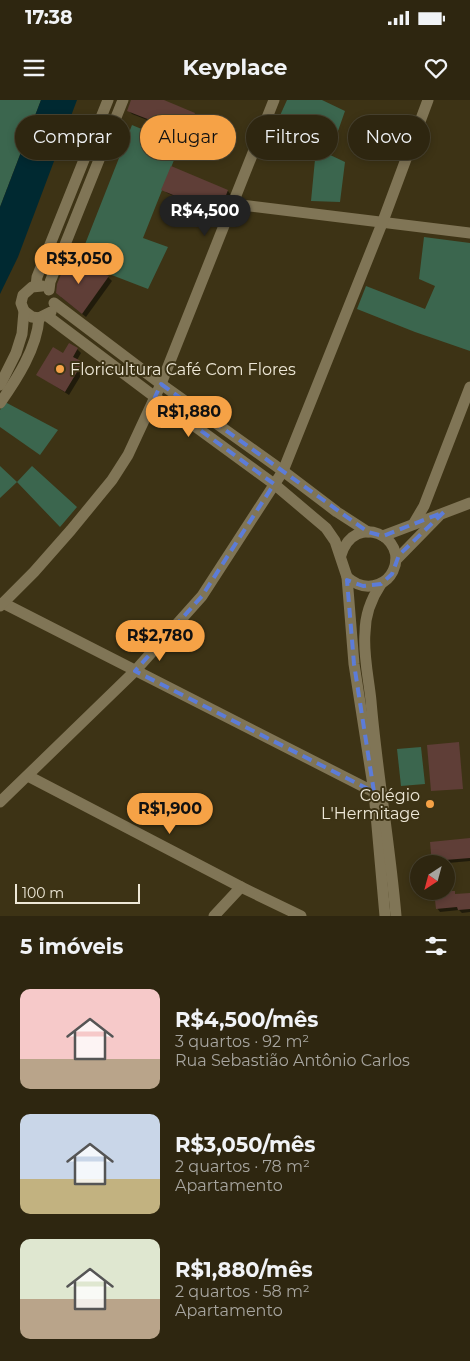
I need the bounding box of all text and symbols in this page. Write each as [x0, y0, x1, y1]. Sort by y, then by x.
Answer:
text: 17:38 [25, 6, 73, 29]
icon: menu [20, 54, 48, 82]
text: Keyplace [182, 54, 288, 81]
icon: heart [422, 54, 450, 82]
chip: Comprar [15, 115, 130, 160]
chip: Alugar [140, 115, 236, 160]
chip: Filtros [246, 115, 338, 160]
chip: Novo [348, 115, 430, 160]
pin: R$4,500 [159, 194, 251, 237]
text: R$4,500 [171, 201, 239, 220]
pin: R$3,050 [33, 242, 125, 285]
text: R$3,050 [46, 249, 112, 268]
place label: Floricultura Café Com Flores [70, 360, 296, 379]
marker: Floricultura Café Com Flores [54, 363, 66, 375]
pin: R$1,880 [143, 396, 235, 438]
text: R$1,880 [157, 402, 221, 421]
pin: R$2,780 [114, 620, 206, 662]
text: R$2,780 [127, 626, 193, 645]
place label: Colégio L'Hermitage [321, 786, 420, 823]
pin: R$1,900 [124, 792, 216, 835]
marker: Colégio L'Hermitage [424, 798, 436, 810]
text: R$1,900 [138, 799, 202, 818]
north arrow [410, 855, 455, 900]
map controls [410, 855, 455, 900]
scale bar [15, 881, 140, 904]
text: 100 m [22, 884, 64, 902]
icon: filters [422, 932, 450, 960]
text: 5 imóveis [20, 934, 123, 959]
text: R$4,500/mês [175, 1007, 318, 1032]
icon: home [60, 1009, 120, 1069]
text: 3 quartos · 92 m² [175, 1032, 309, 1051]
text: Rua Sebastião Antônio Carlos [175, 1051, 410, 1070]
text: R$3,050/mês [175, 1132, 315, 1157]
icon: home [60, 1134, 120, 1194]
text: 2 quartos · 78 m² [175, 1157, 310, 1176]
text: Apartamento [175, 1176, 283, 1195]
text: R$1,880/mês [175, 1257, 313, 1282]
icon: home [60, 1259, 120, 1319]
text: 2 quartos · 58 m² [175, 1282, 310, 1301]
text: Apartamento [175, 1301, 283, 1320]

